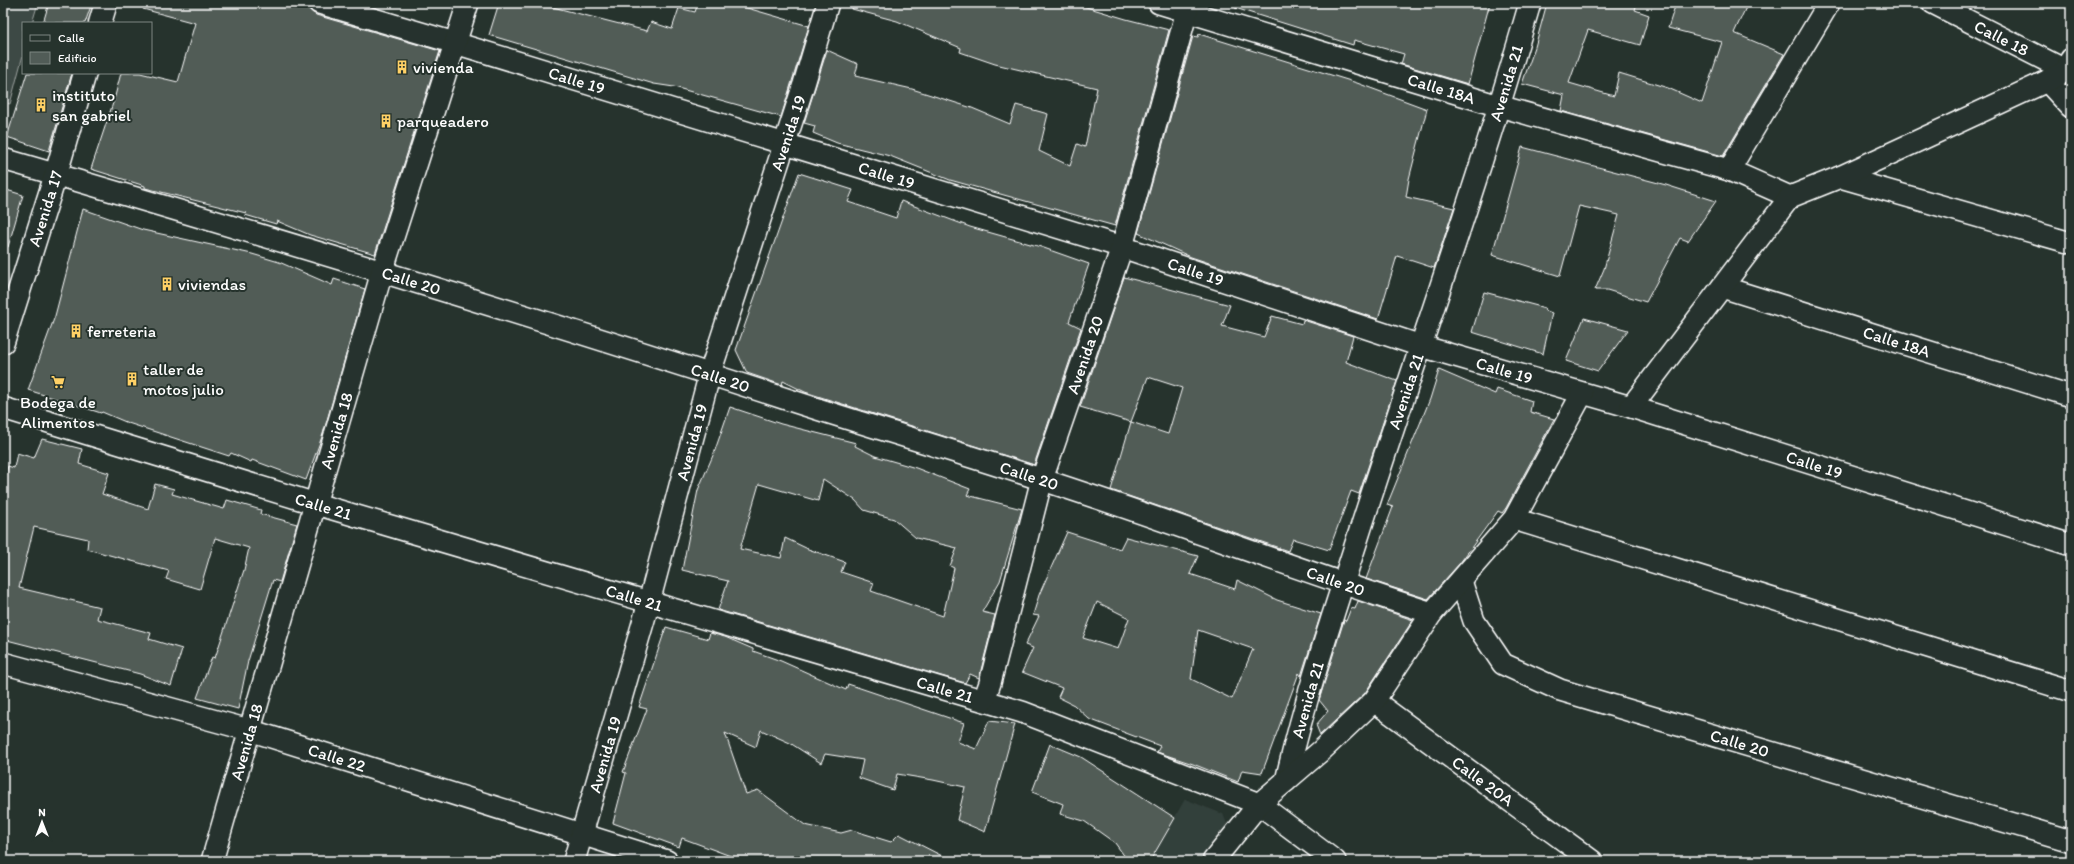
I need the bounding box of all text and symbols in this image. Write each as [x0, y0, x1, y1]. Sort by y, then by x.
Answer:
street label: Calle 18 [1971, 16, 2032, 60]
legend [22, 22, 152, 74]
text: Calle [58, 31, 85, 45]
street label: Avenida 21 [1485, 42, 1527, 124]
text: Edificio [58, 51, 97, 65]
place label: vivienda [413, 57, 474, 77]
building icon: vivienda [394, 59, 410, 75]
street label: Calle 19 [546, 62, 607, 98]
street label: Calle 18A [1405, 69, 1478, 108]
place label: instituto san gabriel [52, 85, 131, 125]
street label: Avenida 19 [766, 92, 810, 174]
building icon: instituto san gabriel [33, 97, 49, 113]
place label: parqueadero [397, 111, 489, 131]
building icon: parqueadero [378, 113, 394, 129]
street label: Calle 19 [856, 157, 917, 193]
street label: Avenida 17 [24, 168, 67, 249]
street label: Calle 19 [1165, 253, 1227, 290]
street label: Calle 20 [379, 262, 443, 299]
place label: viviendas [178, 274, 246, 294]
building icon: viviendas [159, 276, 175, 292]
street label: Avenida 20 [1062, 313, 1108, 396]
place label: ferreteria [87, 321, 156, 341]
street label: Calle 18A [1861, 322, 1933, 361]
building icon: ferreteria [68, 323, 84, 339]
street label: Avenida 21 [1384, 350, 1428, 432]
street label: Calle 19 [1474, 352, 1535, 388]
place label: taller de motos julio [143, 359, 224, 399]
street label: Calle 20 [688, 359, 752, 397]
building icon: taller de motos julio [124, 371, 140, 387]
supermarket icon: Bodega de Alimentos [50, 374, 66, 390]
street label: Avenida 18 [316, 390, 357, 471]
place label: Bodega de Alimentos [20, 392, 96, 432]
street label: Avenida 19 [672, 401, 711, 483]
street label: Calle 19 [1784, 446, 1845, 483]
street label: Calle 20 [997, 457, 1061, 494]
street label: Calle 21 [293, 488, 354, 524]
street label: Calle 20 [1304, 562, 1368, 600]
street label: Calle 21 [603, 580, 665, 616]
street label: Avenida 21 [1287, 659, 1328, 740]
street label: Calle 21 [914, 671, 976, 707]
street label: Avenida 18 [226, 701, 267, 783]
street label: Avenida 19 [584, 714, 625, 795]
street label: Calle 20 [1708, 725, 1772, 761]
street label: Calle 22 [306, 739, 368, 776]
street label: Calle 20A [1448, 752, 1518, 810]
north arrow [22, 802, 62, 842]
text: N [38, 806, 46, 819]

